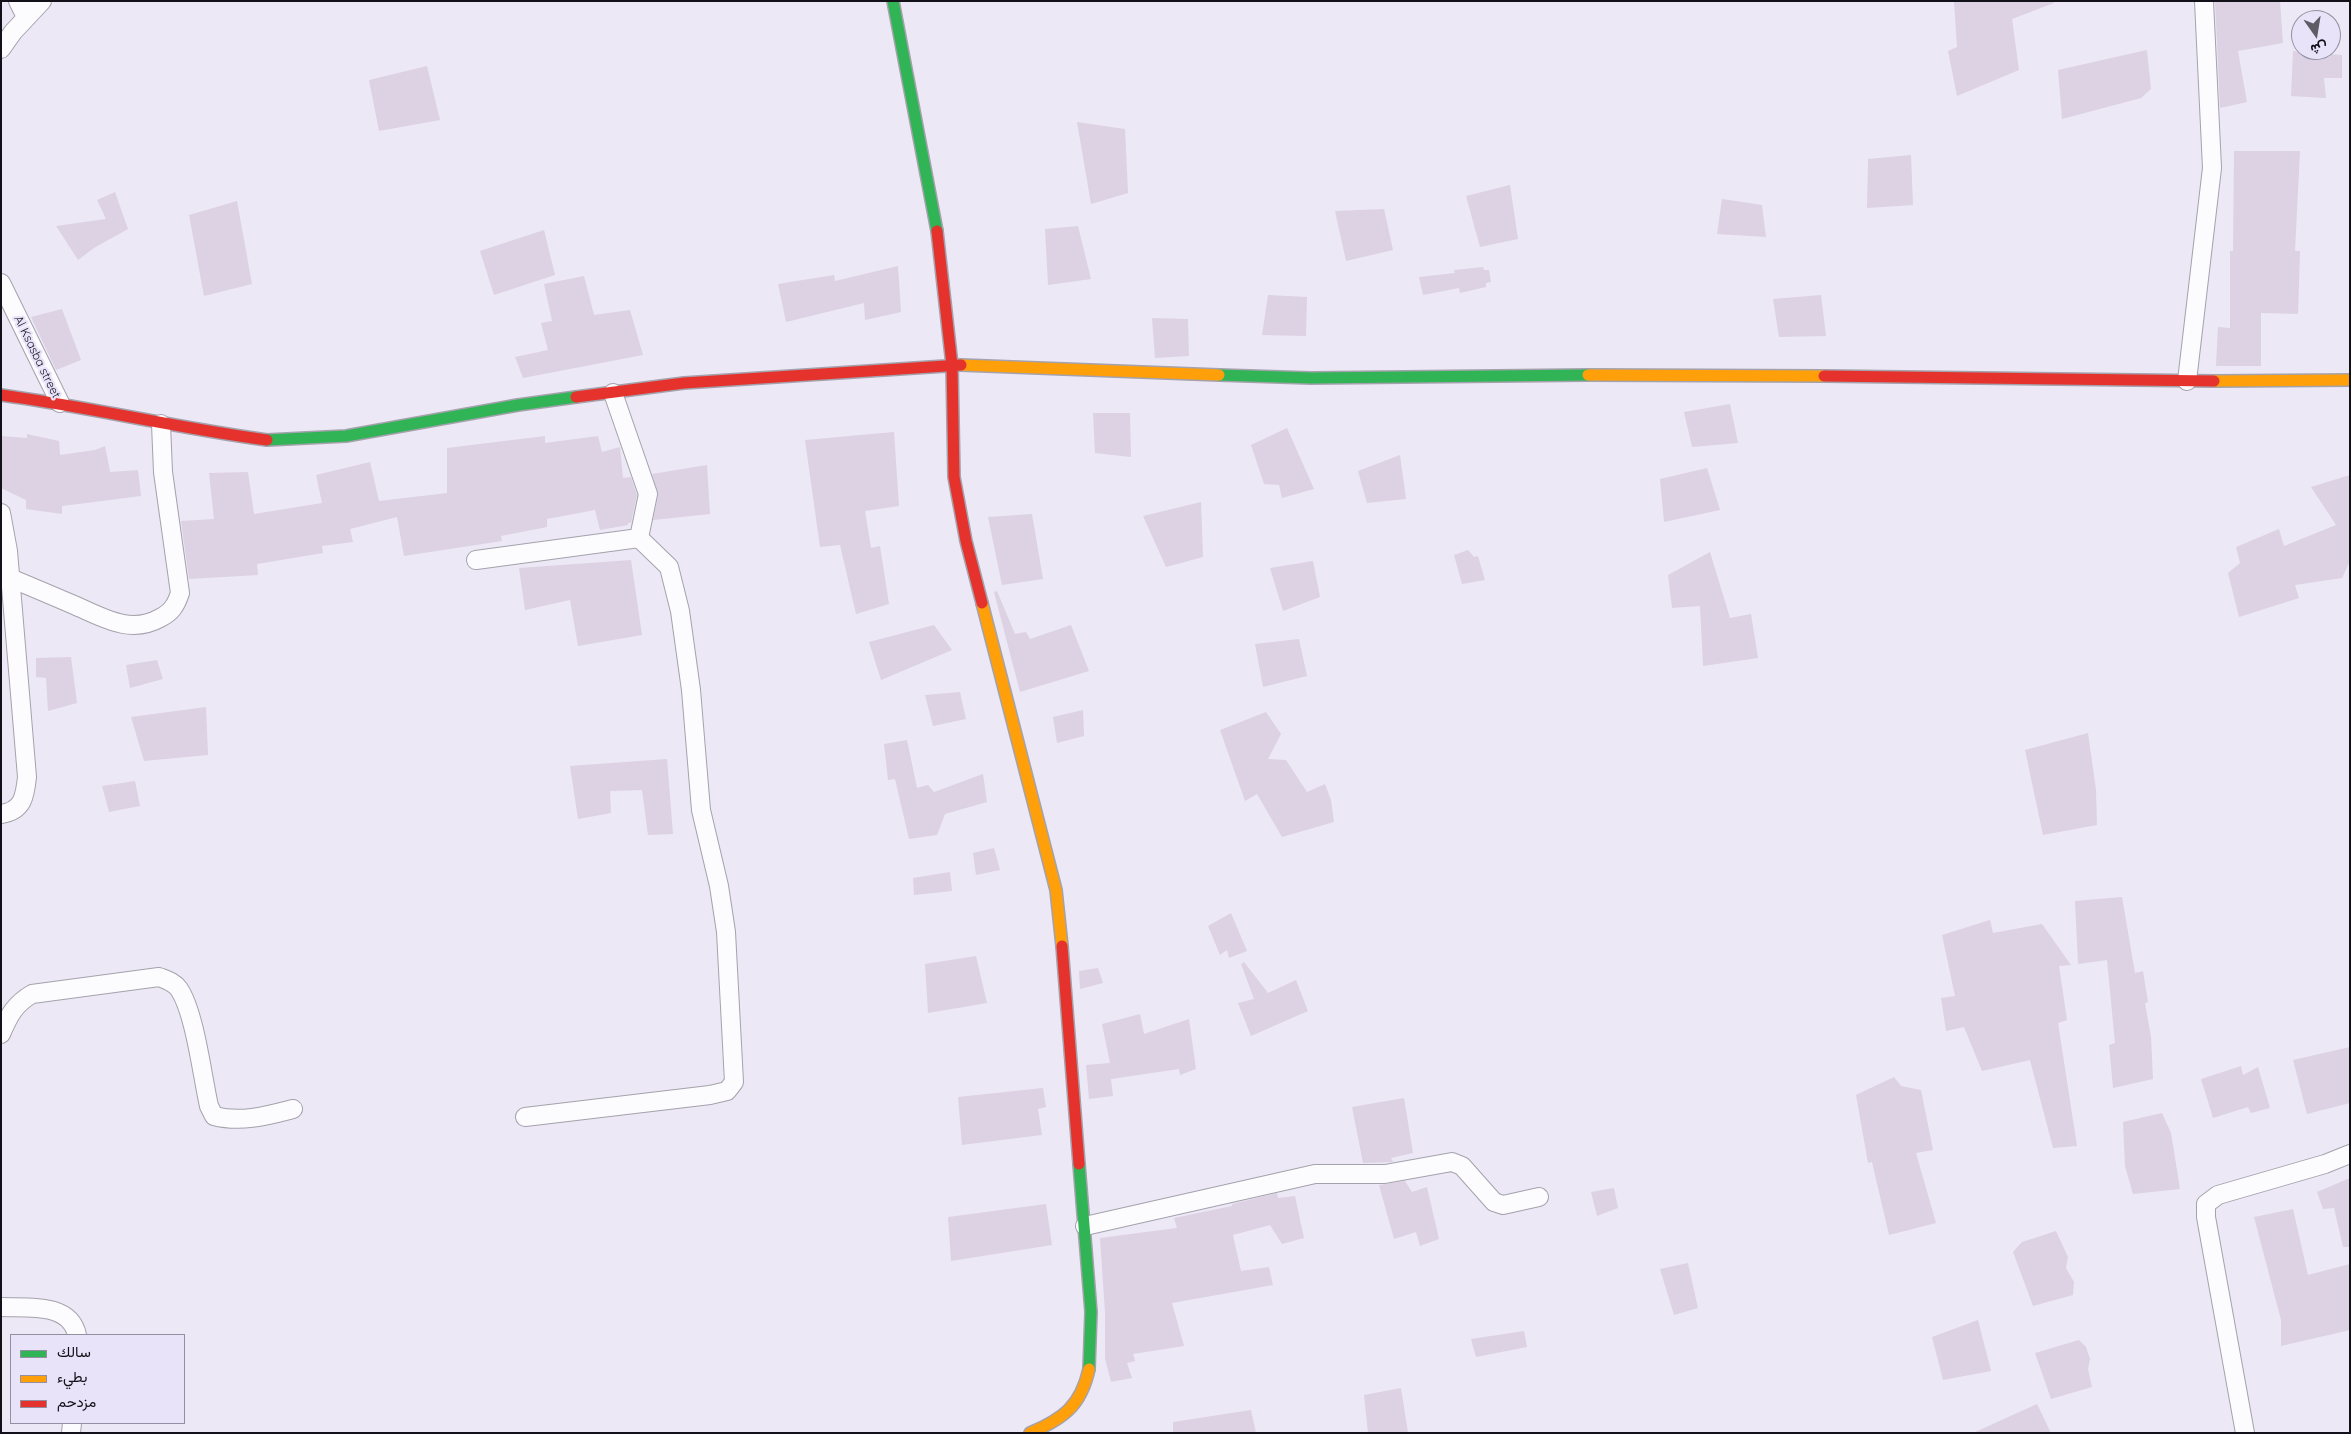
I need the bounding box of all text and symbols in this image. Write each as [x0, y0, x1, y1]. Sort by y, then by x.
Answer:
north arrow [2291, 10, 2341, 60]
text: ش [2309, 38, 2329, 59]
street label: Al Ksasba street [11, 313, 63, 401]
legend [10, 1334, 185, 1424]
text: سالك [57, 1342, 91, 1361]
text: بطيء [57, 1367, 87, 1386]
text: مزدحم [57, 1392, 96, 1411]

